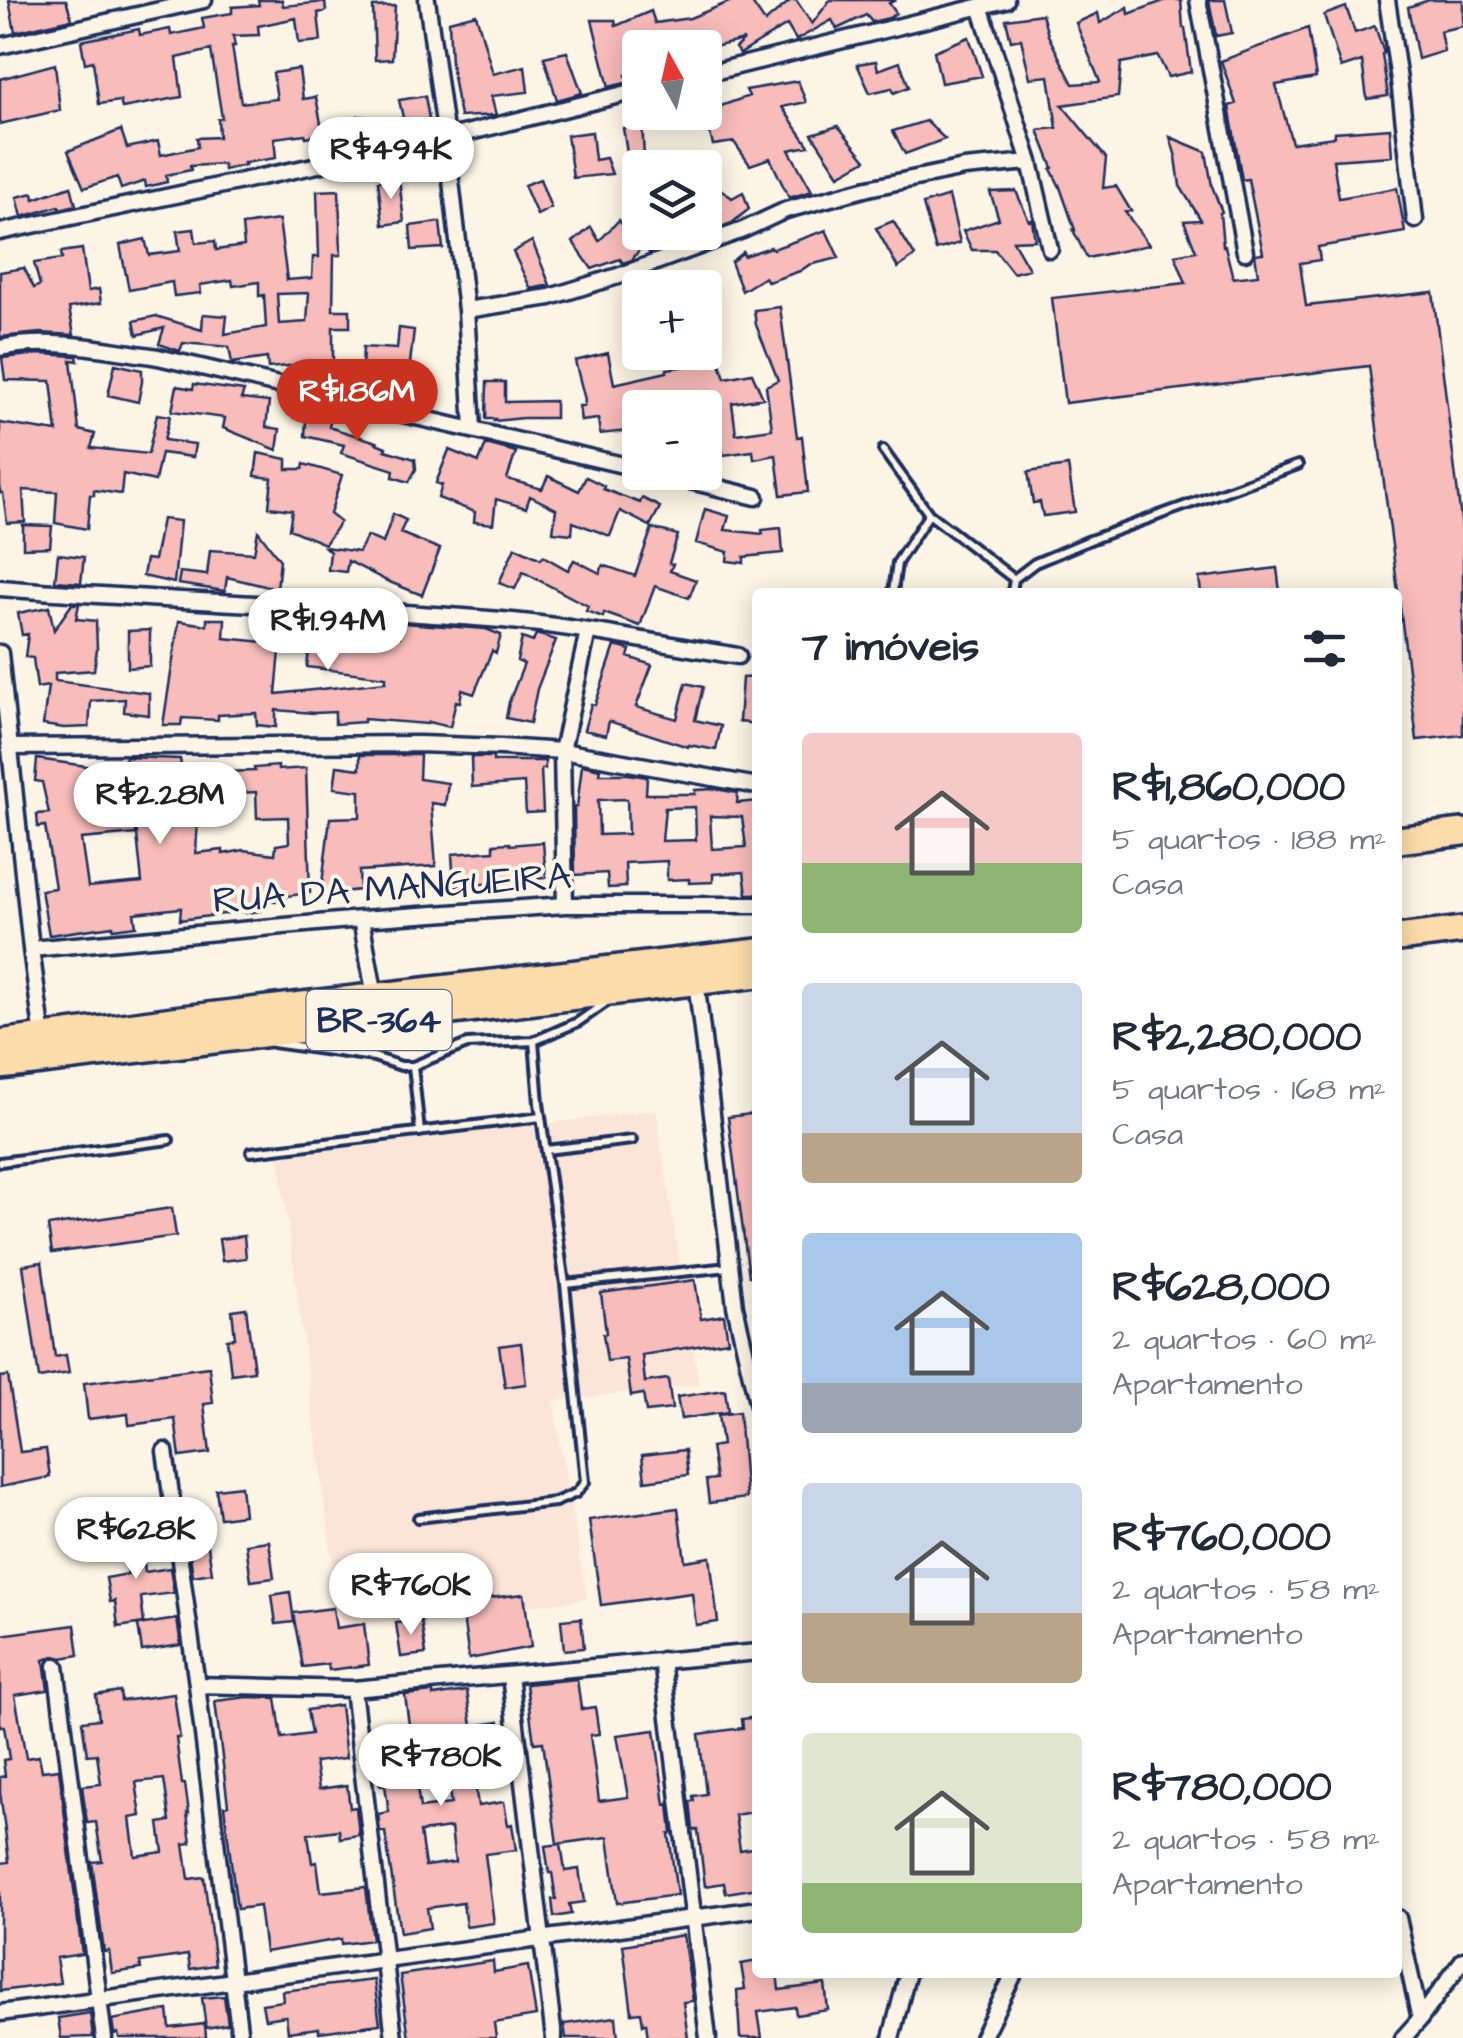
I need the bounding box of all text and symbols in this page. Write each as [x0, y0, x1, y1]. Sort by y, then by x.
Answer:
north arrow [622, 30, 722, 130]
map controls [622, 30, 722, 490]
pin: R$494K [310, 117, 472, 202]
text: R$494K [330, 127, 452, 172]
button: layers [622, 150, 722, 250]
button: + [622, 270, 722, 370]
pin: R$1.86M [265, 359, 449, 444]
text: R$1.86M [299, 369, 415, 414]
button: − [622, 390, 722, 490]
pin: R$1.94M [236, 588, 420, 673]
text: R$1.94M [270, 598, 386, 643]
text: 7 imóveis [802, 619, 979, 677]
icon: filters [1297, 621, 1352, 676]
text: R$1,860,000 [1112, 759, 1345, 817]
pin: R$2.28M [68, 762, 252, 847]
text: R$2.28M [96, 772, 224, 817]
icon: home [882, 773, 1002, 893]
text: 5 quartos · 188 m² [1112, 817, 1387, 862]
street label: RUA DA MANGUEIRA [211, 851, 573, 927]
text: Casa [1112, 862, 1183, 907]
road number: BR-364 [306, 990, 452, 1050]
text: R$2,280,000 [1112, 1009, 1362, 1067]
icon: home [882, 1023, 1002, 1143]
text: 5 quartos · 168 m² [1112, 1067, 1386, 1112]
text: Casa [1112, 1112, 1183, 1157]
text: R$628,000 [1112, 1259, 1330, 1317]
icon: home [882, 1273, 1002, 1393]
text: 2 quartos · 60 m² [1112, 1317, 1377, 1362]
text: Apartamento [1112, 1362, 1303, 1407]
pin: R$628K [55, 1497, 217, 1582]
text: R$628K [76, 1507, 196, 1552]
text: R$760,000 [1112, 1509, 1331, 1567]
icon: home [882, 1523, 1002, 1643]
pin: R$760K [330, 1553, 492, 1638]
text: R$760K [351, 1563, 471, 1608]
text: 2 quartos · 58 m² [1112, 1567, 1380, 1612]
text: Apartamento [1112, 1612, 1303, 1657]
pin: R$780K [360, 1724, 522, 1809]
text: R$780K [381, 1734, 501, 1779]
text: R$780,000 [1112, 1759, 1332, 1817]
icon: home [882, 1773, 1002, 1893]
text: 2 quartos · 58 m² [1112, 1817, 1380, 1862]
text: Apartamento [1112, 1862, 1303, 1907]

